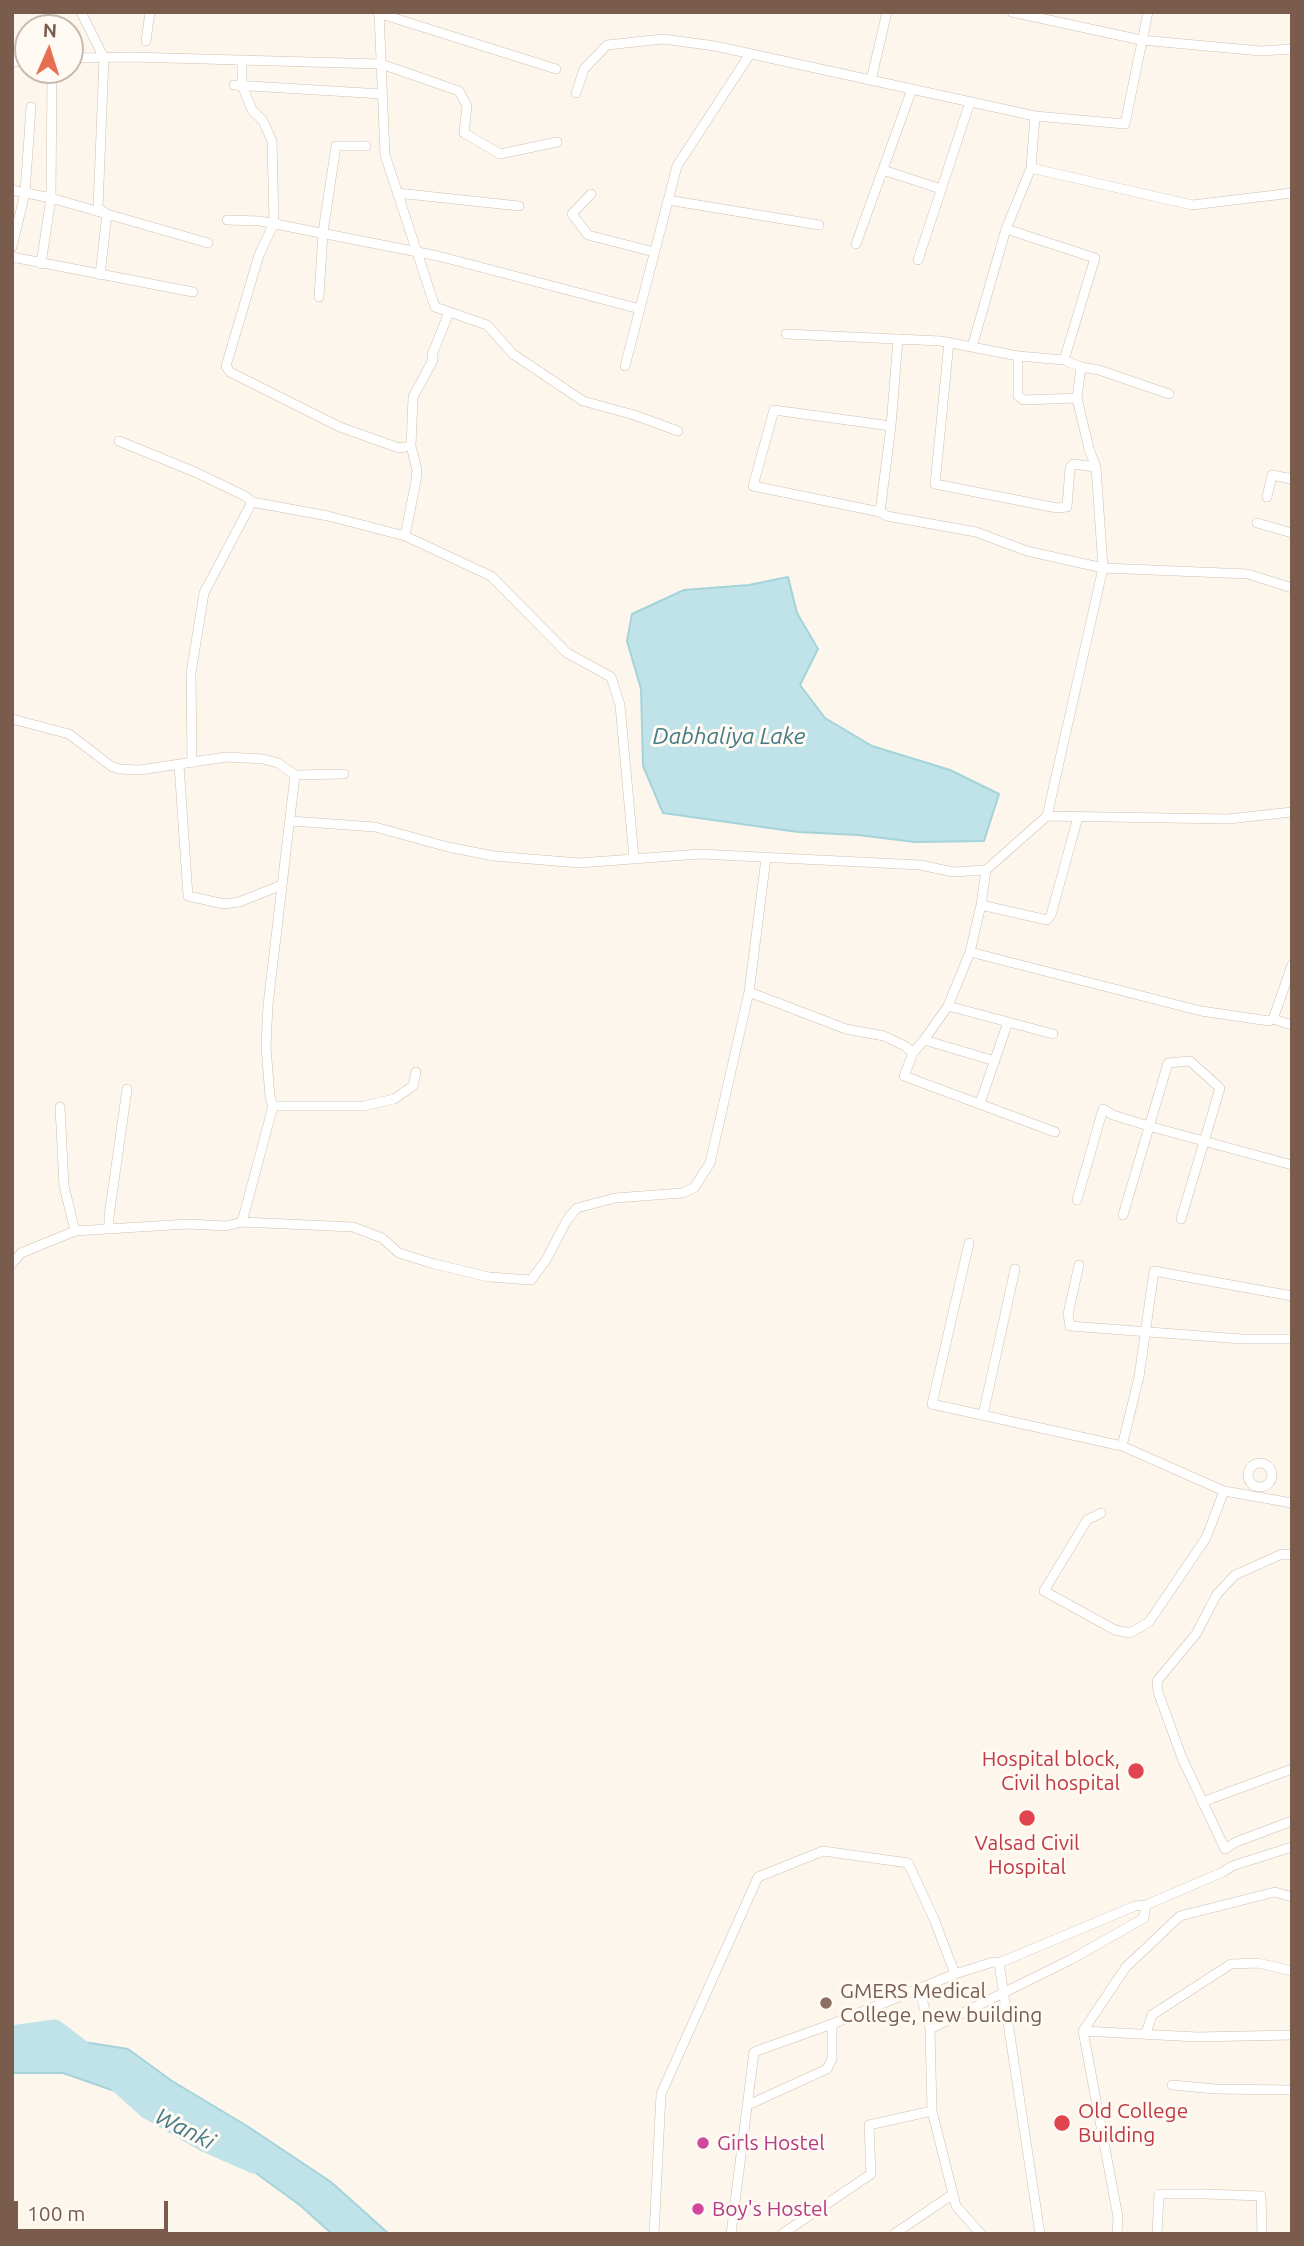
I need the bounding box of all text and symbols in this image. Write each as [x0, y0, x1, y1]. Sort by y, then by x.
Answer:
north arrow [14, 14, 84, 84]
text: N [42, 19, 58, 41]
water label: Dabhaliya Lake [653, 722, 805, 750]
place label: Hospital block, Civil hospital [982, 1746, 1120, 1796]
marker: Hospital block, Civil hospital [1126, 1761, 1146, 1781]
marker: Valsad Civil Hospital [1017, 1808, 1037, 1828]
place label: Valsad Civil Hospital [974, 1830, 1080, 1880]
place label: GMERS Medical College, new building [840, 1978, 1042, 2028]
marker: GMERS Medical College, new building [818, 1995, 834, 2011]
place label: Old College Building [1078, 2098, 1188, 2148]
water label: Wanki [151, 2102, 219, 2156]
marker: Old College Building [1052, 2113, 1072, 2133]
place label: Girls Hostel [717, 2130, 825, 2156]
marker: Girls Hostel [695, 2135, 711, 2151]
scale bar [18, 2186, 172, 2230]
place label: Boy's Hostel [712, 2196, 828, 2222]
text: 100 m [27, 2201, 85, 2225]
marker: Boy's Hostel [690, 2201, 706, 2217]

